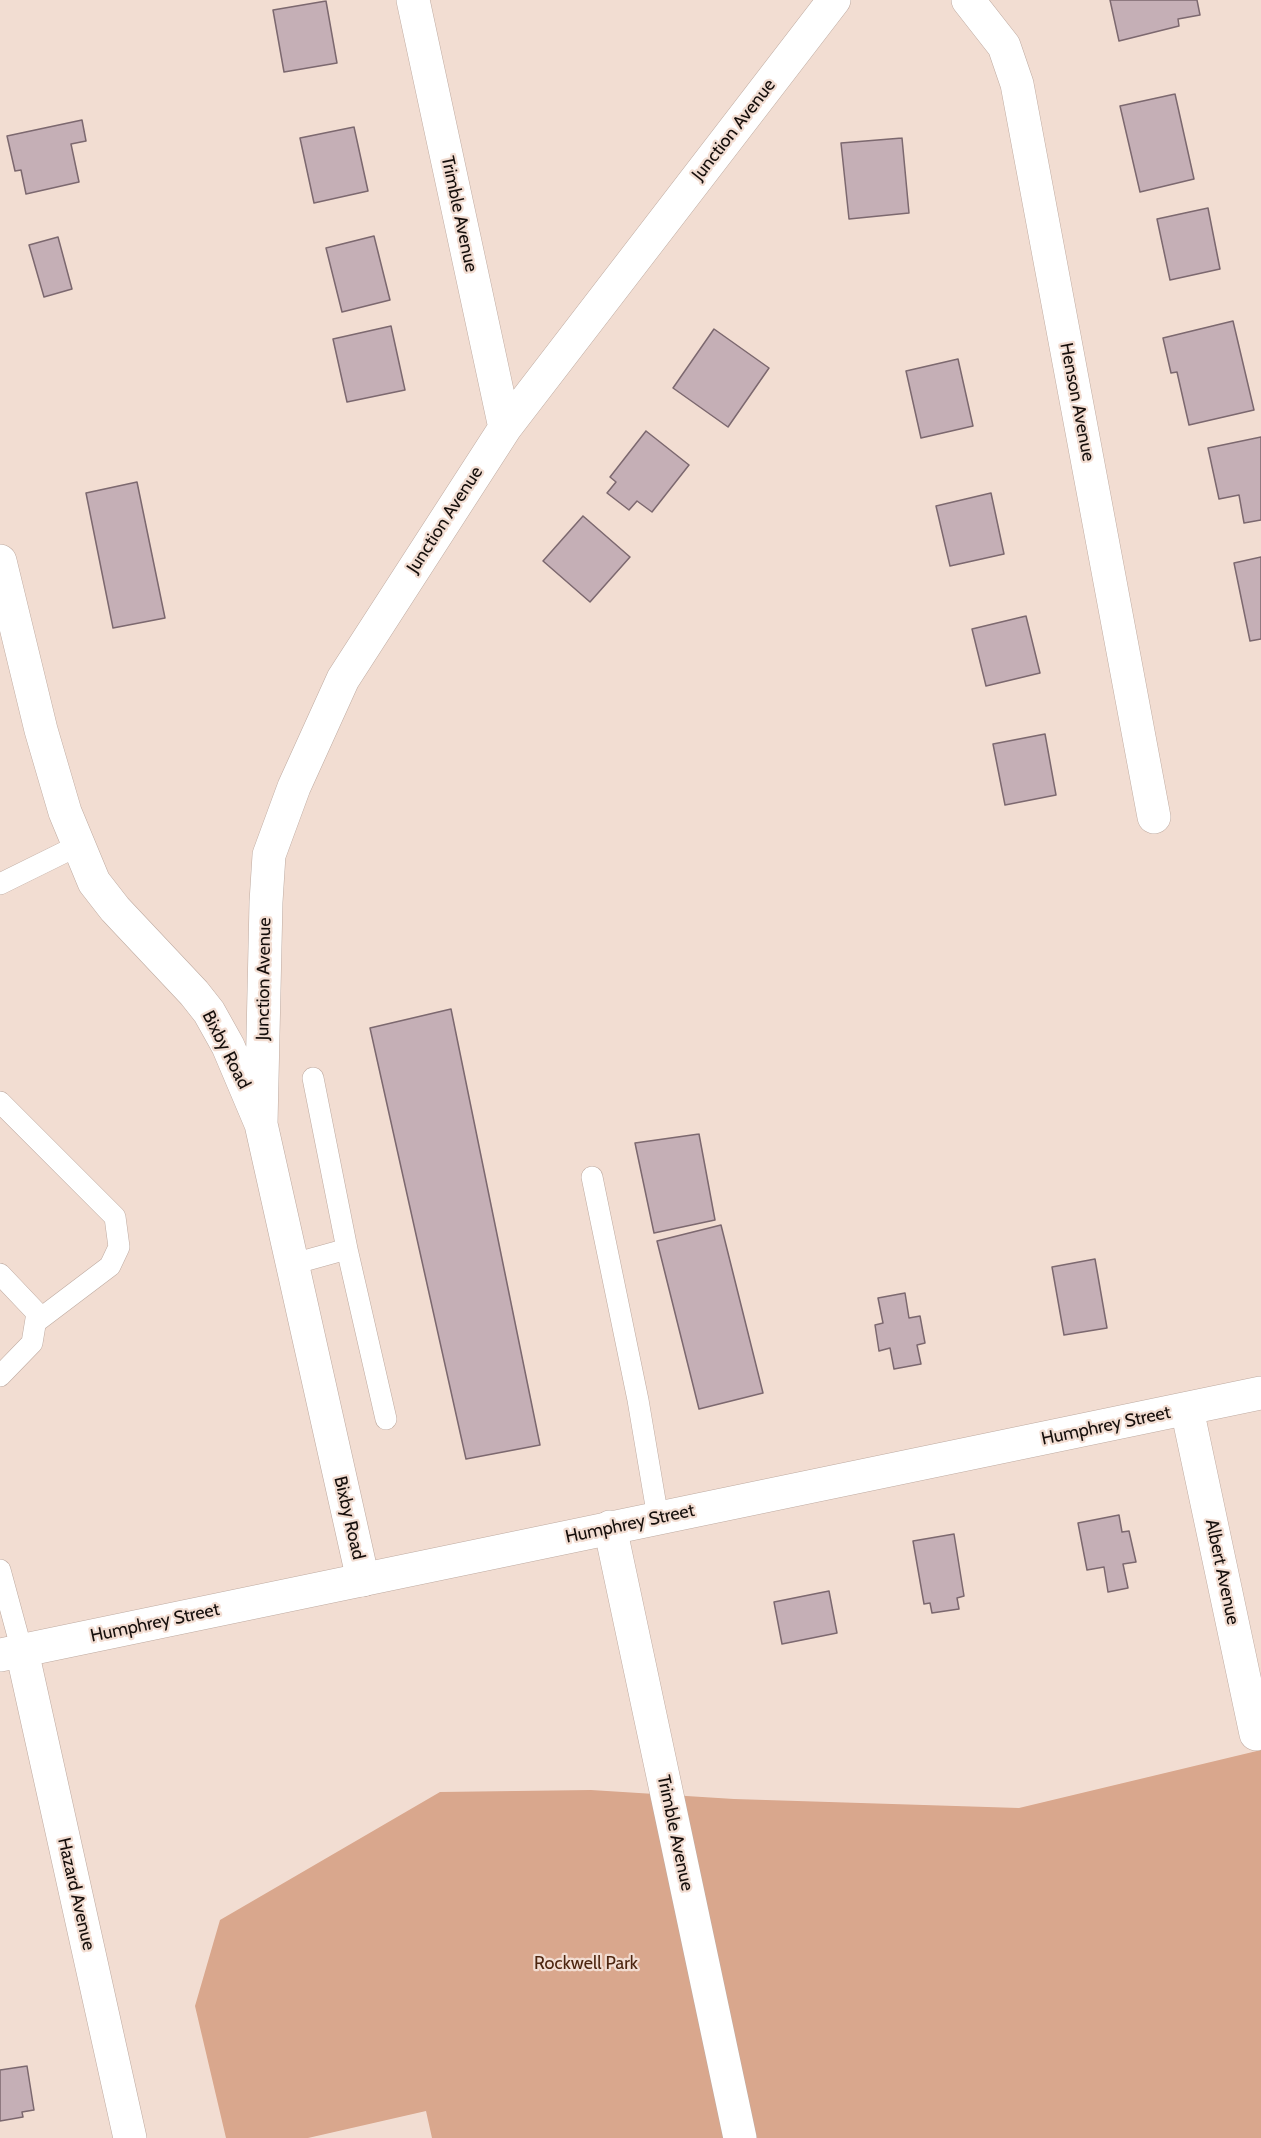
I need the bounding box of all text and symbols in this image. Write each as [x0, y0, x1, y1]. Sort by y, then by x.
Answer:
street label: Junction Avenue [688, 75, 780, 185]
street label: Trimble Avenue [436, 154, 482, 274]
street label: Henson Avenue [1055, 341, 1099, 463]
street label: Junction Avenue [402, 463, 488, 577]
street label: Junction Avenue [252, 917, 276, 1041]
street label: Bixby Road [197, 1007, 255, 1093]
street label: Humphrey Street [1039, 1402, 1173, 1450]
street label: Bixby Road [329, 1474, 369, 1562]
street label: Humphrey Street [563, 1500, 697, 1548]
street label: Albert Avenue [1200, 1517, 1244, 1627]
street label: Humphrey Street [88, 1599, 222, 1647]
street label: Trimble Avenue [652, 1773, 698, 1893]
street label: Hazard Avenue [53, 1836, 99, 1952]
park label: Rockwell Park [534, 1953, 638, 1975]

